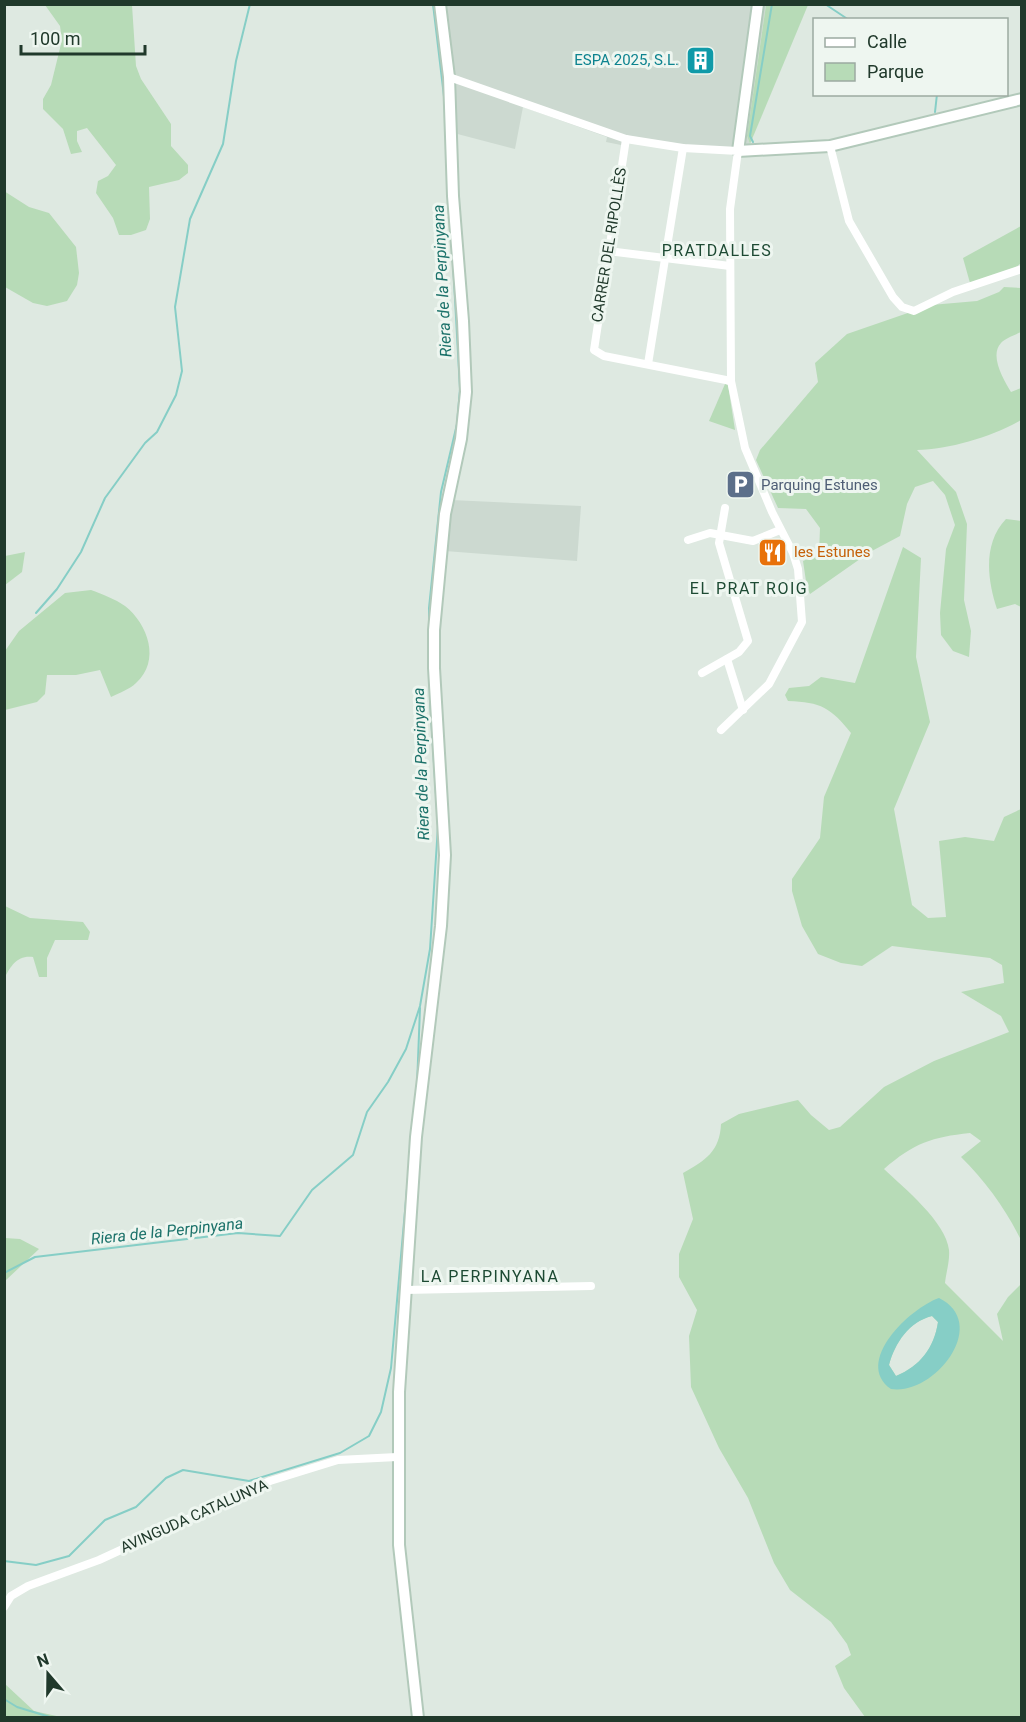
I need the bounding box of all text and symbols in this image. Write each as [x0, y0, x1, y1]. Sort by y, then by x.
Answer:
scale bar [21, 18, 146, 56]
legend [813, 18, 1008, 96]
text: 100 m [30, 28, 81, 49]
text: Calle [867, 31, 907, 52]
building icon: ESPA 2025, S.L. [684, 44, 716, 76]
place label: ESPA 2025, S.L. [574, 51, 679, 69]
text: Parque [867, 61, 924, 82]
street label: CARRER DEL RIPOLLÈS [588, 166, 630, 324]
water label: Riera de la Perpinyana [429, 204, 455, 358]
district label: PRATDALLES [662, 241, 772, 260]
parking icon: Parquing Estunes [724, 469, 756, 501]
place label: Parquing Estunes [761, 476, 878, 494]
restaurant icon: les Estunes [757, 536, 789, 568]
place label: les Estunes [794, 543, 871, 561]
district label: EL PRAT ROIG [690, 579, 808, 598]
water label: Riera de la Perpinyana [409, 687, 433, 841]
water label: Riera de la Perpinyana [90, 1214, 244, 1248]
district label: LA PERPINYANA [421, 1267, 559, 1286]
street label: AVINGUDA CATALUNYA [118, 1475, 271, 1557]
north arrow [18, 1644, 78, 1704]
text: N [34, 1650, 52, 1671]

